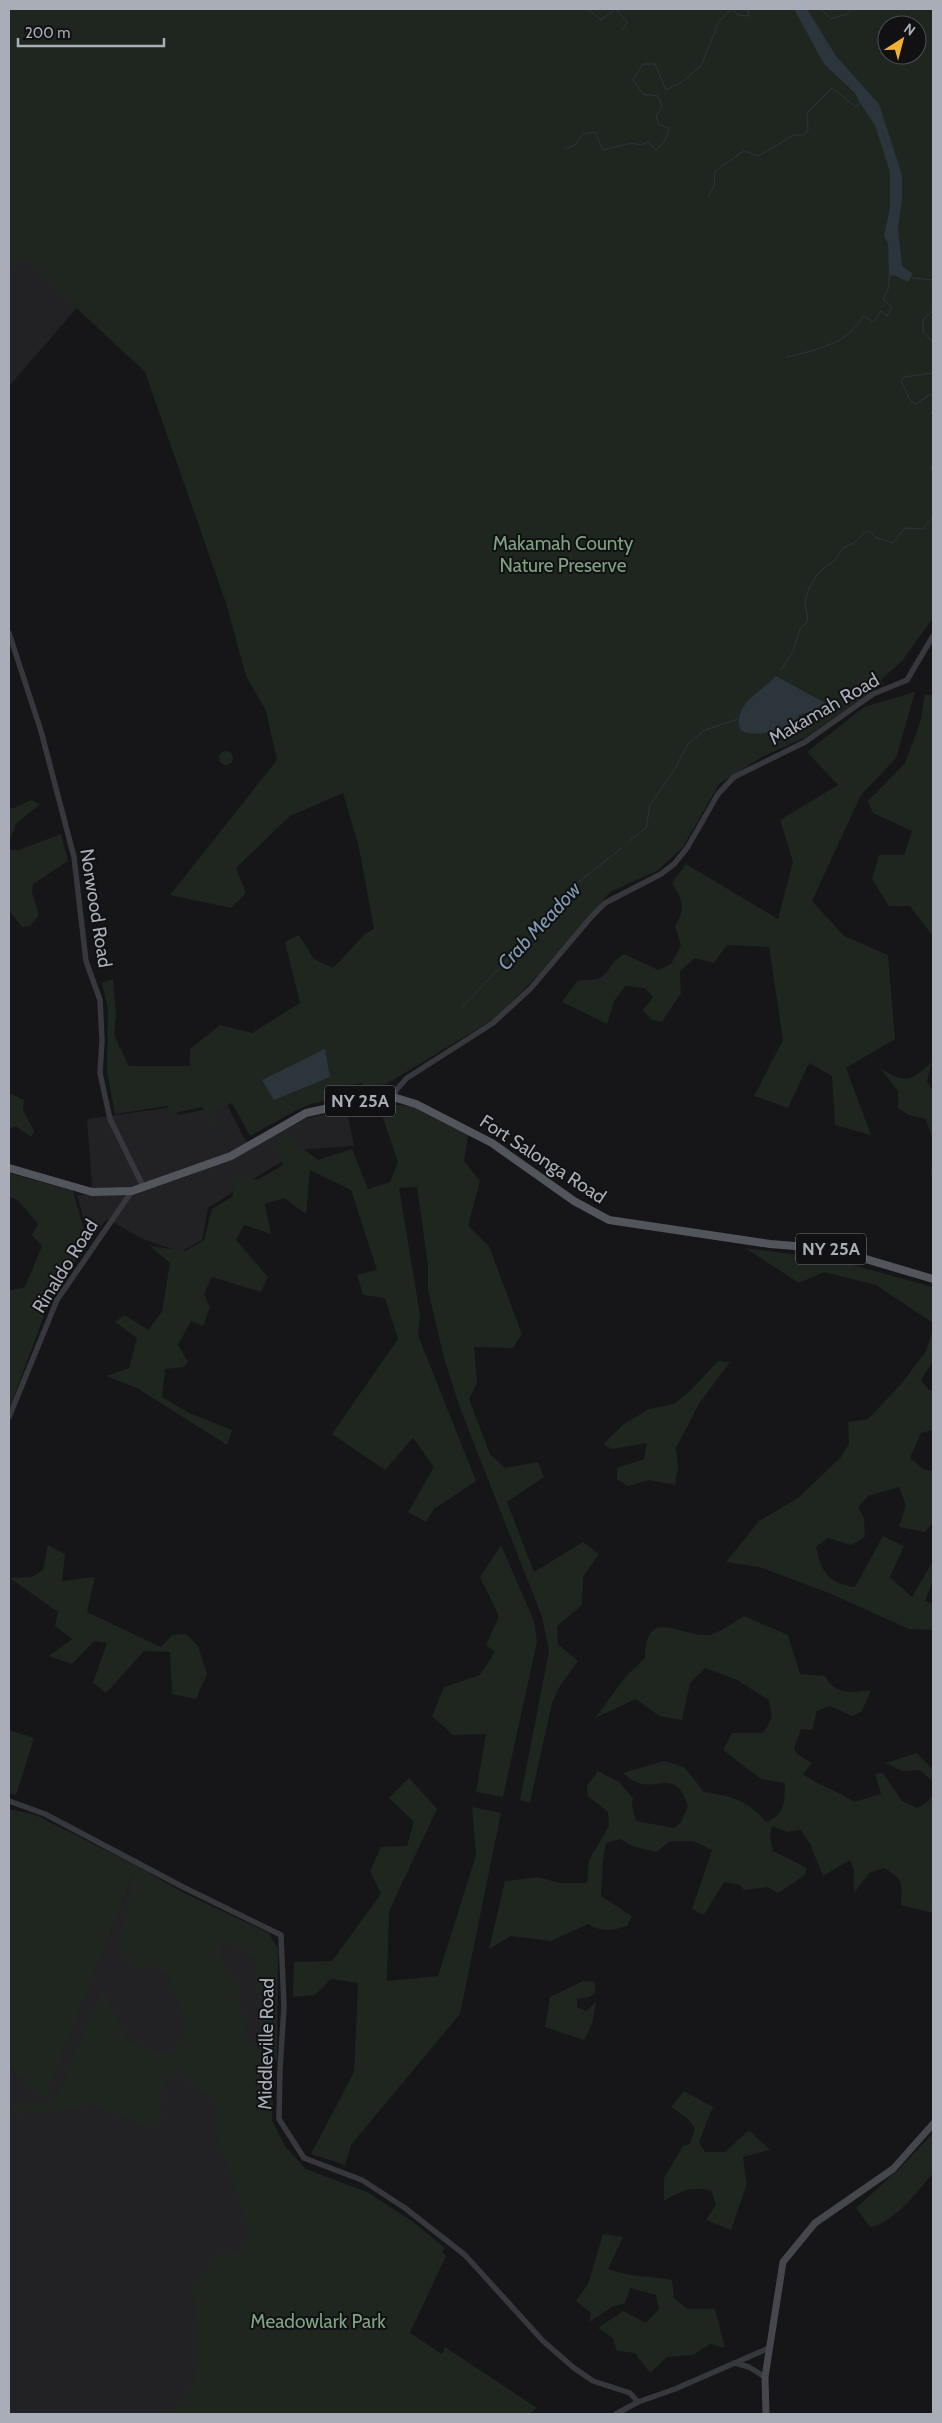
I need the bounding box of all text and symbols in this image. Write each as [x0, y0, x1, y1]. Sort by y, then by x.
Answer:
scale bar [18, 15, 164, 47]
north arrow [877, 15, 927, 65]
text: N [900, 19, 919, 40]
text: 200 m [25, 24, 70, 42]
park label: Makamah County Nature Preserve [493, 532, 634, 577]
street label: Makamah Road [765, 668, 883, 750]
street label: Norwood Road [75, 847, 117, 969]
water label: Crab Meadow [492, 877, 586, 975]
road number: NY 25A [325, 1086, 395, 1116]
street label: Fort Salonga Road [476, 1110, 610, 1208]
street label: Rinaldo Road [27, 1215, 103, 1317]
road number: NY 25A [796, 1234, 866, 1264]
street label: Middleville Road [253, 1978, 279, 2110]
park label: Meadowlark Park [250, 2310, 386, 2333]

